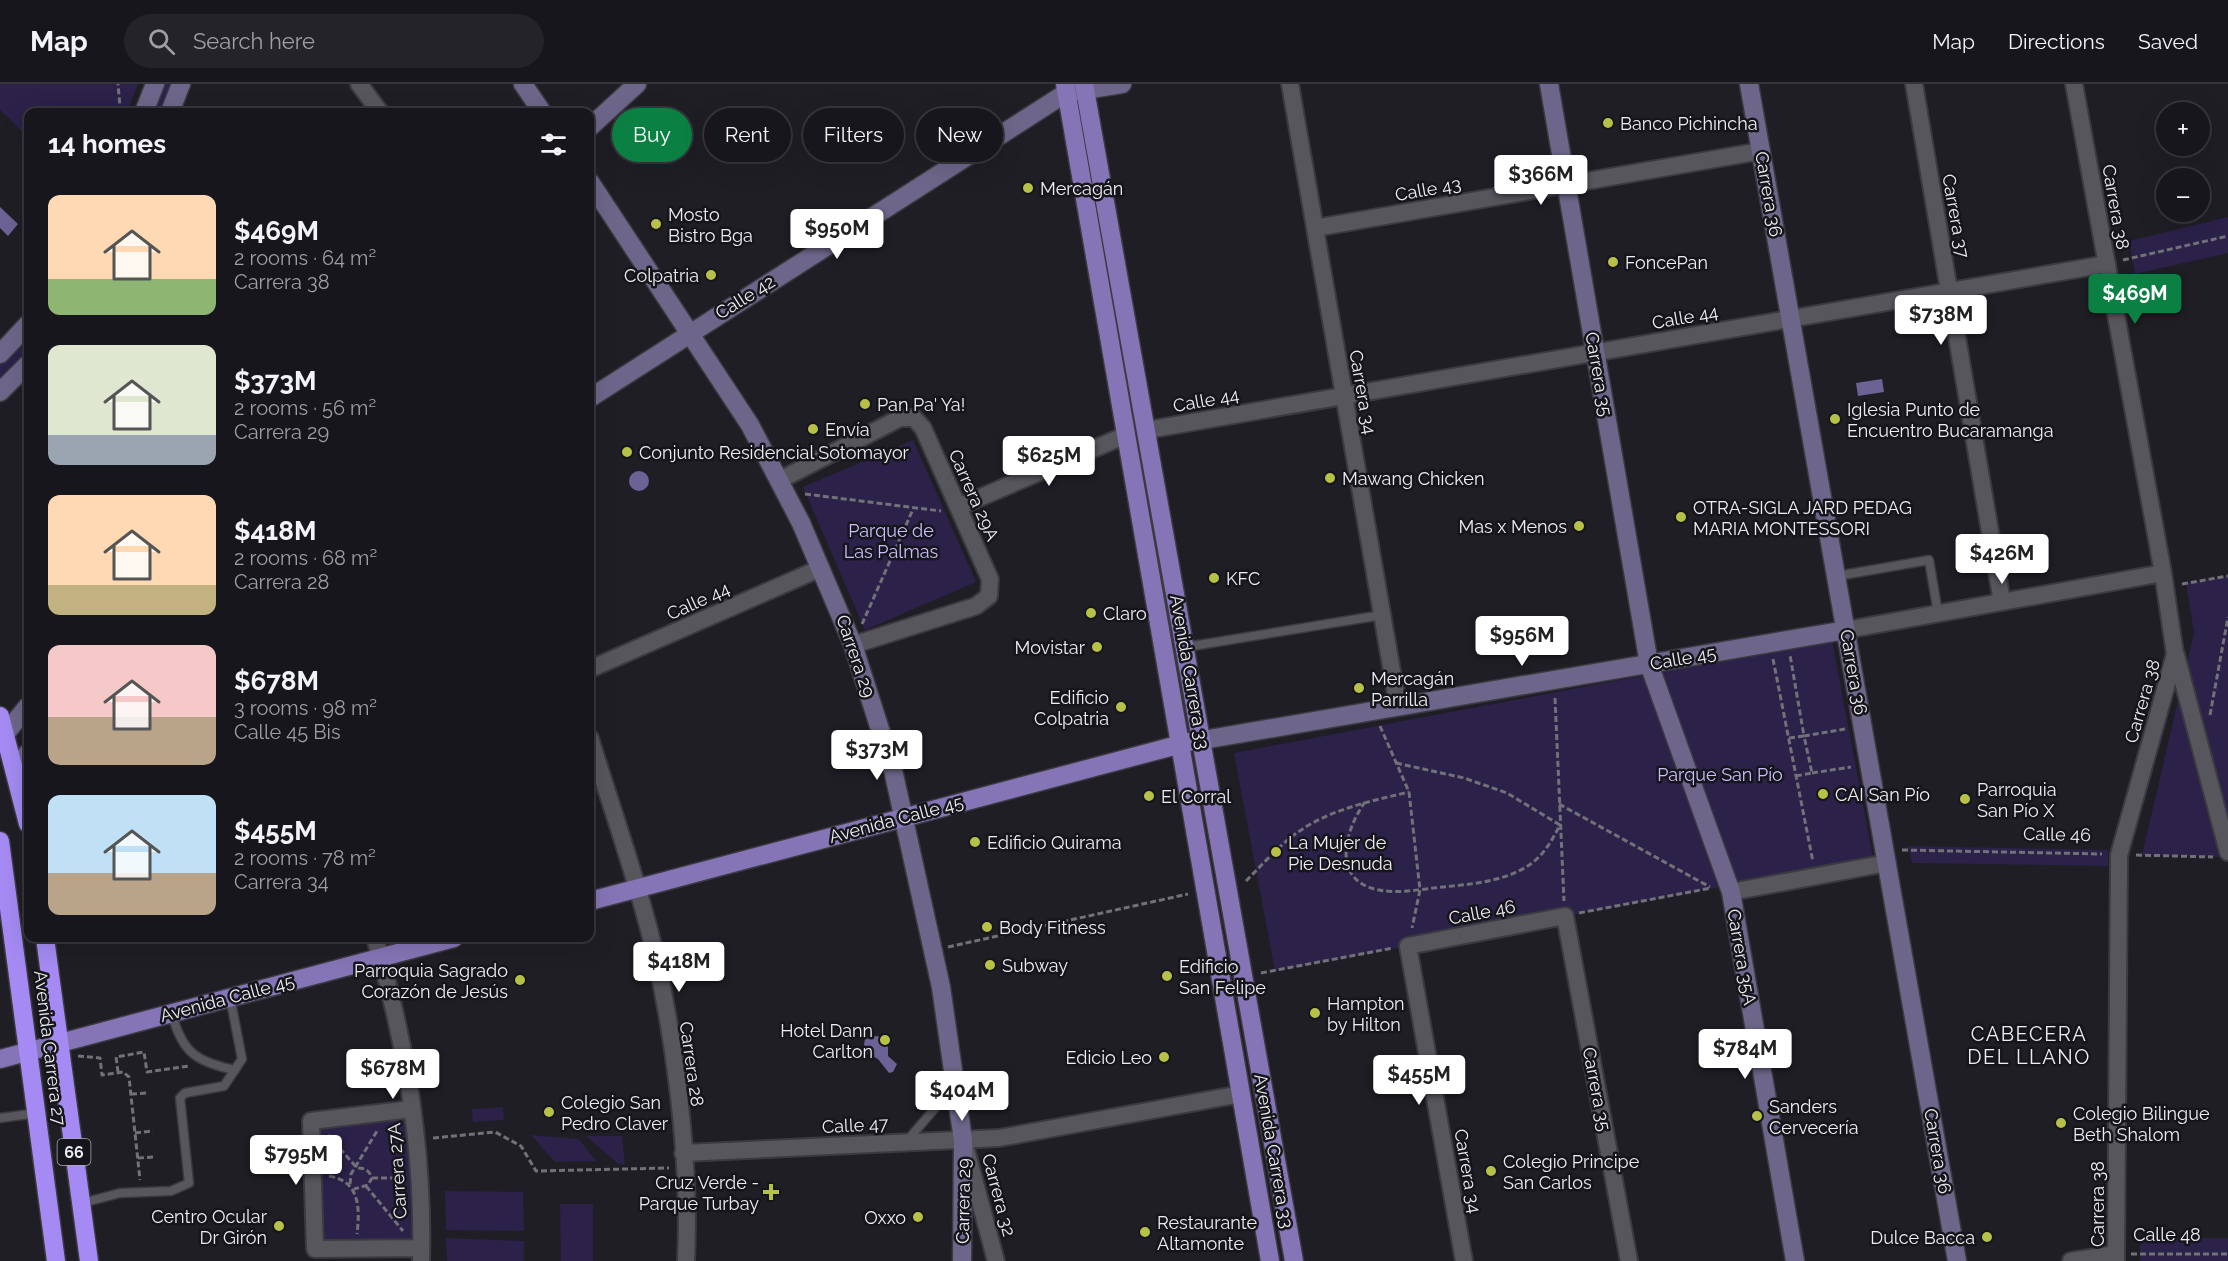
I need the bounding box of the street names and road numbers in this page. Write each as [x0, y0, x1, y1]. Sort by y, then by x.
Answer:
street label: Carrera 36 [1751, 150, 1787, 238]
street label: Carrera 38 [2098, 163, 2134, 251]
street label: Carrera 37 [1938, 172, 1974, 260]
street label: Calle 43 [1393, 173, 1463, 205]
street label: Calle 42 [711, 271, 779, 323]
street label: Calle 44 [1650, 301, 1720, 333]
street label: Carrera 35 [1581, 330, 1617, 418]
street label: Carrera 34 [1345, 348, 1381, 436]
street label: Calle 44 [1171, 384, 1241, 416]
street label: Carrera 29A [945, 446, 1003, 544]
street label: Calle 44 [663, 578, 733, 624]
street label: Avenida Carrera 33 [1166, 593, 1214, 751]
street label: Carrera 29 [832, 612, 880, 700]
street label: Carrera 36 [1836, 628, 1872, 716]
street label: Calle 45 [1648, 642, 1718, 674]
street label: Carrera 38 [2120, 657, 2164, 745]
street label: Avenida Calle 45 [827, 791, 966, 847]
street label: Calle 46 [2023, 823, 2091, 845]
street label: Calle 46 [1447, 895, 1517, 929]
street label: Carrera 35A [1723, 907, 1761, 1007]
street label: Avenida Carrera 27 [30, 969, 70, 1127]
street label: Avenida Calle 45 [158, 970, 297, 1026]
street label: Carrera 28 [676, 1020, 708, 1108]
street label: Carrera 35 [1579, 1045, 1615, 1133]
street label: Avenida Carrera 33 [1250, 1072, 1298, 1230]
street label: Carrera 36 [1920, 1107, 1956, 1195]
street label: Calle 47 [821, 1113, 889, 1137]
street label: Carrera 27A [383, 1122, 411, 1220]
street label: Carrera 34 [1450, 1127, 1486, 1215]
road number: 66 [58, 1139, 90, 1165]
street label: Carrera 32 [978, 1151, 1020, 1239]
street label: Carrera 29 [952, 1158, 974, 1244]
street label: Carrera 38 [2087, 1161, 2108, 1247]
street label: Calle 48 [2133, 1224, 2201, 1245]

